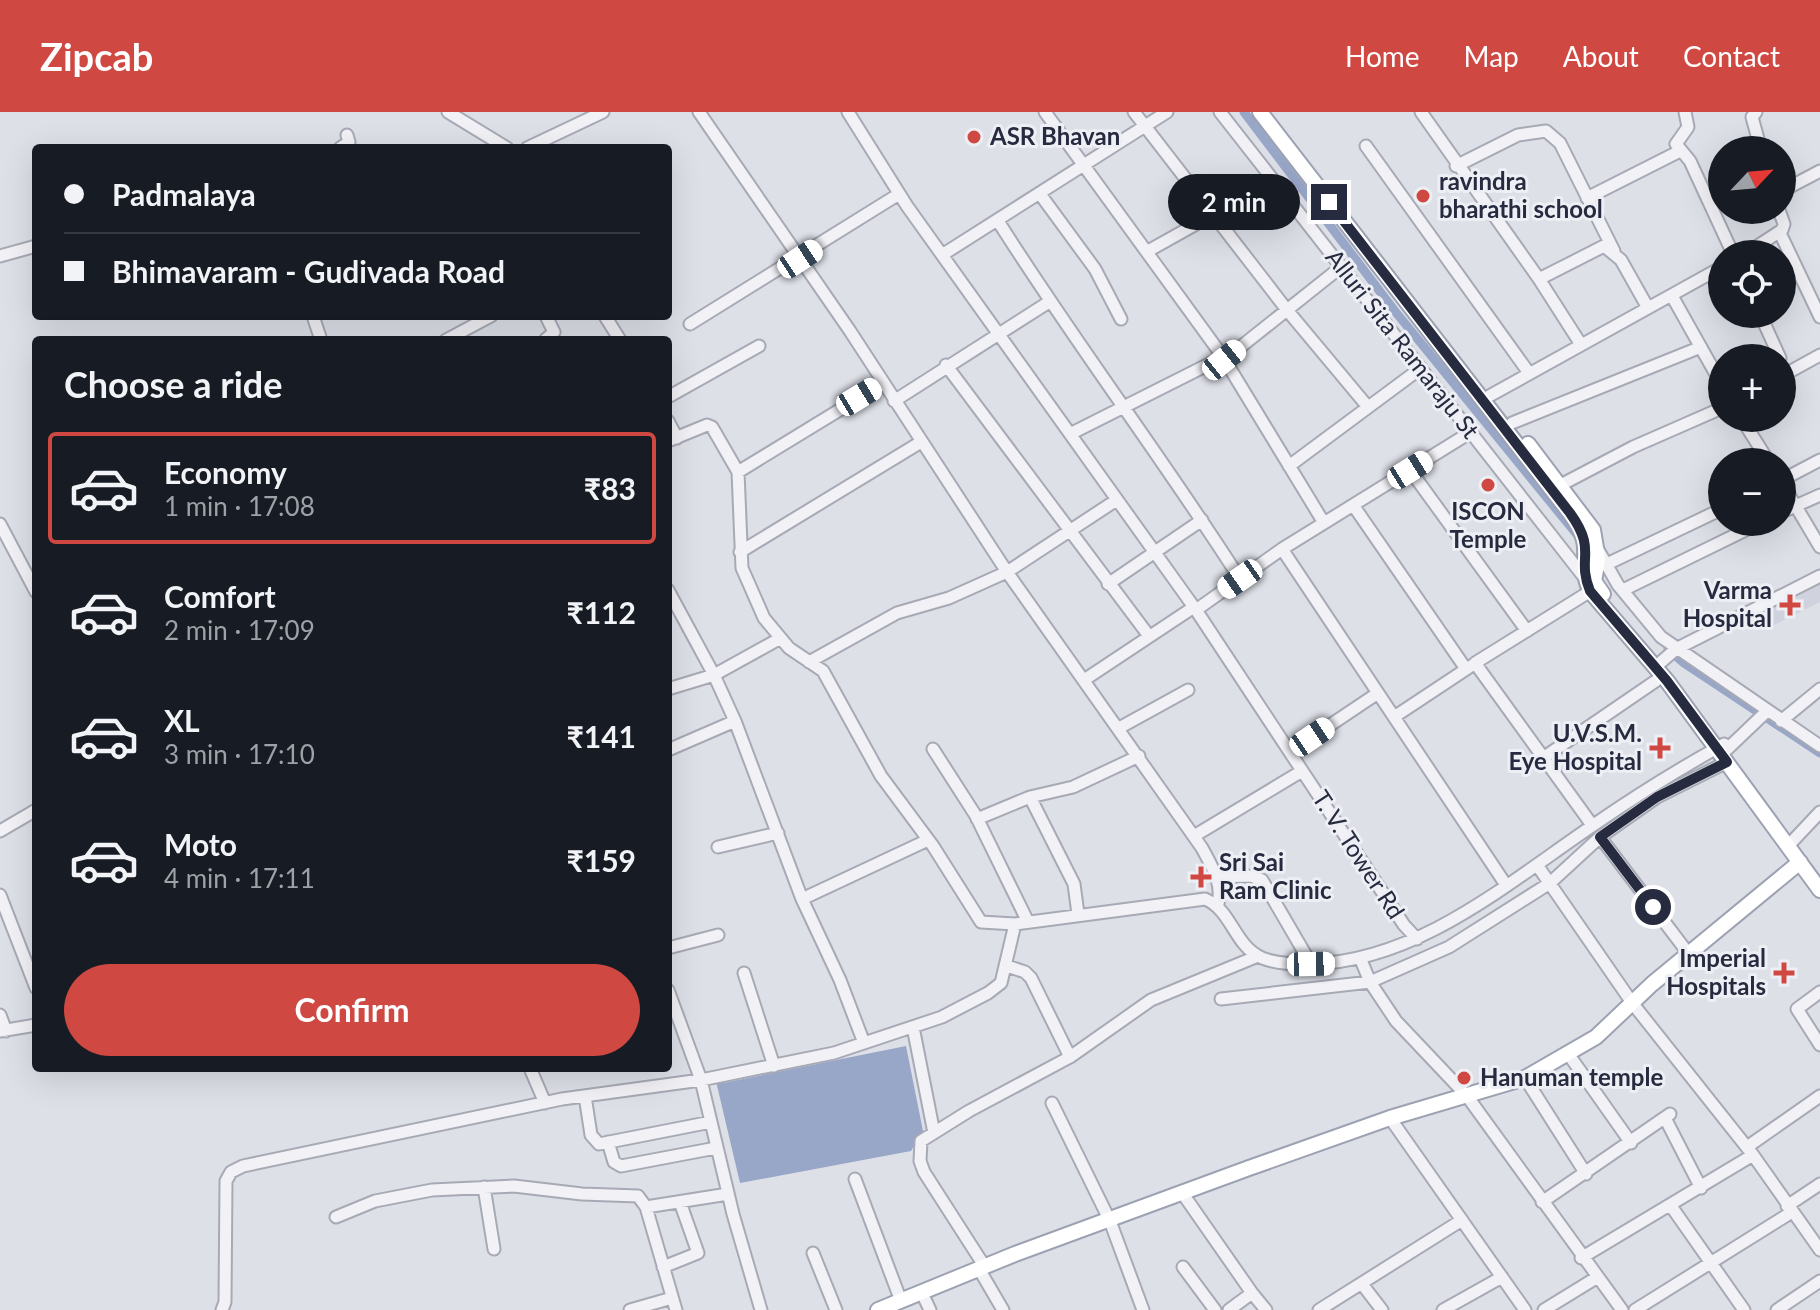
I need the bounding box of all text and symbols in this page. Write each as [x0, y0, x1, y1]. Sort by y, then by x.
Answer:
text: Zipcab [40, 33, 153, 79]
text: Home [1345, 39, 1420, 73]
text: Map [1464, 39, 1519, 73]
text: About [1563, 39, 1639, 73]
text: Contact [1683, 39, 1780, 73]
place label: ASR Bhavan [989, 121, 1120, 150]
marker: ASR Bhavan [965, 128, 983, 146]
north arrow [1708, 136, 1796, 224]
map controls [1708, 136, 1796, 536]
place label: ravindra bharathi school [1439, 166, 1603, 223]
callout: 2 min [1169, 174, 1301, 230]
text: Padmalaya [112, 176, 256, 212]
route end [1311, 184, 1347, 220]
text: 2 min [1202, 186, 1266, 218]
marker: ravindra bharathi school [1414, 187, 1432, 205]
car [773, 236, 827, 282]
button: locate [1708, 240, 1796, 328]
street label: Alluri Sita Ramaraju St [1320, 243, 1486, 444]
text: Bhimavaram - Gudivada Road [112, 253, 505, 289]
car [1198, 336, 1250, 384]
button: + [1708, 344, 1796, 432]
text: Choose a ride [64, 362, 283, 406]
car [832, 374, 886, 420]
car [1383, 447, 1437, 493]
button: − [1708, 448, 1796, 536]
icon: car [68, 452, 140, 524]
text: Economy [164, 454, 287, 490]
text: ₹83 [584, 470, 636, 506]
marker: ISCON Temple [1479, 476, 1497, 494]
text: 1 min · 17:08 [164, 490, 315, 522]
place label: ISCON Temple [1450, 496, 1527, 553]
car [1213, 555, 1267, 603]
place label: Varma Hospital [1683, 575, 1772, 632]
icon: car [68, 576, 140, 648]
text: Comfort [164, 578, 276, 614]
text: ₹112 [566, 594, 636, 630]
marker: Varma Hospital [1779, 594, 1801, 616]
text: 2 min · 17:09 [164, 614, 315, 646]
icon: car [68, 700, 140, 772]
text: XL [164, 702, 200, 738]
car [1285, 714, 1339, 760]
text: ₹141 [566, 718, 636, 754]
place label: U.V.S.M. Eye Hospital [1508, 718, 1642, 775]
marker: U.V.S.M. Eye Hospital [1649, 737, 1671, 759]
text: 3 min · 17:10 [164, 738, 315, 770]
street label: T. V. Tower Rd [1307, 785, 1412, 924]
icon: car [68, 824, 140, 896]
text: Moto [164, 826, 237, 862]
text: ₹159 [566, 842, 636, 878]
place label: Sri Sai Ram Clinic [1219, 847, 1332, 904]
text: 4 min · 17:11 [164, 862, 315, 894]
marker: Sri Sai Ram Clinic [1190, 866, 1212, 888]
route start [1635, 889, 1671, 925]
place label: Imperial Hospitals [1666, 943, 1766, 1000]
car [1287, 952, 1335, 976]
marker: Imperial Hospitals [1773, 962, 1795, 984]
button: Confirm [64, 964, 640, 1056]
place label: Hanuman temple [1480, 1062, 1663, 1091]
marker: Hanuman temple [1455, 1069, 1473, 1087]

